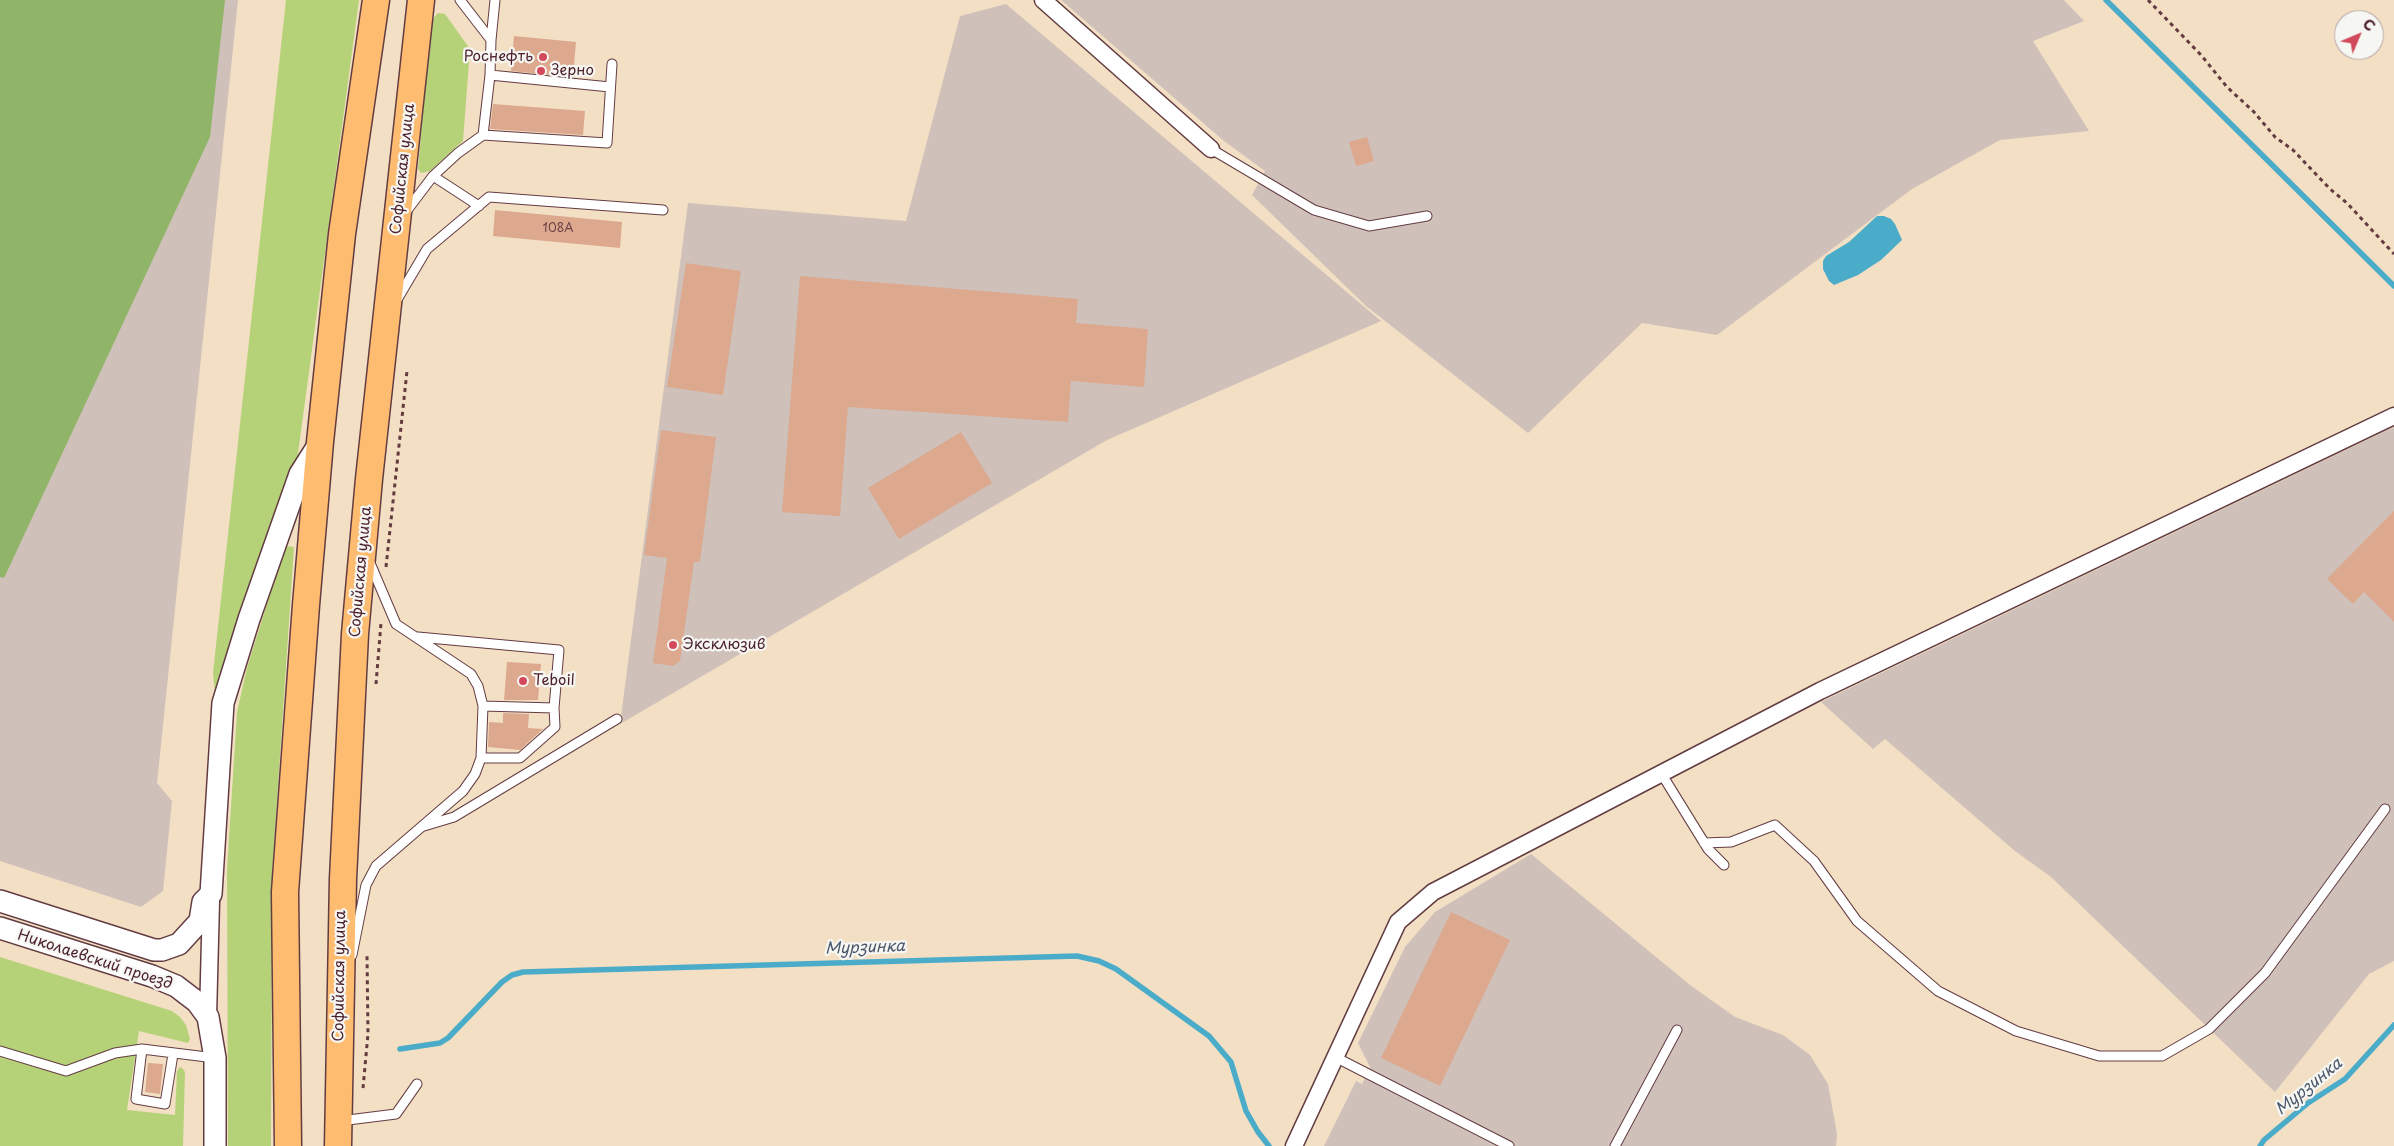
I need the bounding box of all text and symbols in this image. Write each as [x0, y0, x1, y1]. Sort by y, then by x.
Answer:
north arrow [2334, 10, 2384, 60]
text: С [2358, 14, 2380, 36]
place label: Роснефть [464, 48, 533, 66]
marker: Роснефть [537, 51, 549, 63]
place label: Зерно [551, 62, 594, 80]
marker: Зерно [535, 65, 547, 77]
street label: Софийская улица [387, 103, 419, 235]
house number: 108А [543, 222, 573, 236]
street label: Софийская улица [346, 506, 376, 638]
place label: Эксклюзив [683, 636, 765, 654]
marker: Эксклюзив [667, 639, 679, 651]
place label: Teboil [533, 672, 575, 690]
marker: Teboil [517, 675, 529, 687]
street label: Софийская улица [330, 910, 350, 1042]
street label: Николаевский проезд [15, 926, 175, 994]
water label: Мурзинка [825, 937, 905, 959]
water label: Мурзинка [2272, 1054, 2346, 1120]

